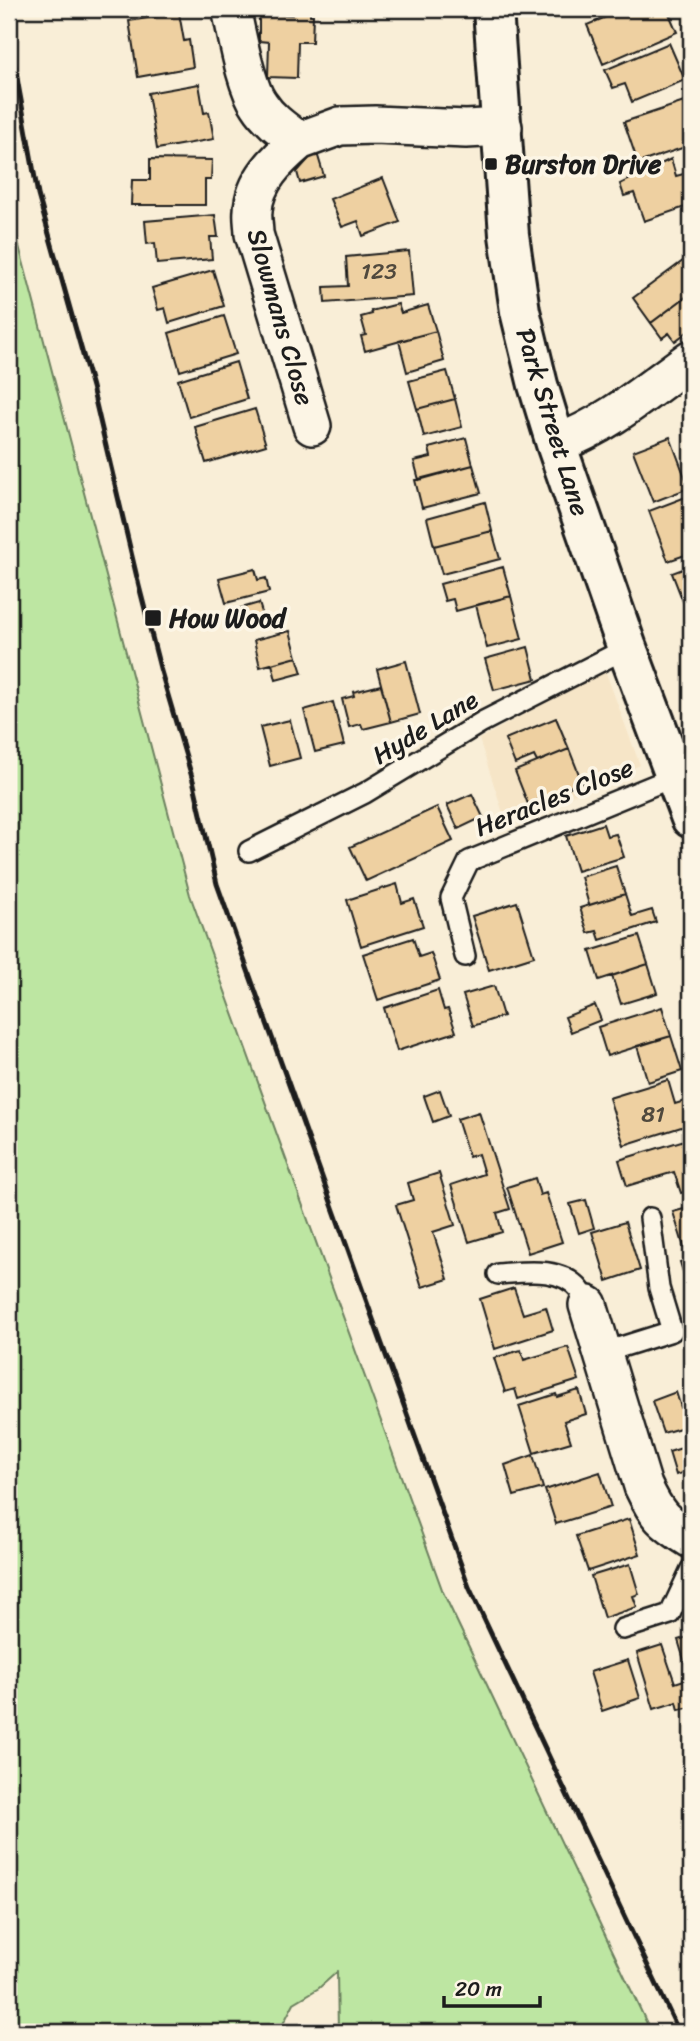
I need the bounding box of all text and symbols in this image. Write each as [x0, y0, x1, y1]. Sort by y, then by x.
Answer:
place label: Burston Drive [505, 141, 662, 187]
marker: Burston Drive [483, 156, 499, 172]
street label: Slowmans Close [234, 223, 328, 411]
house number: 123 [361, 251, 397, 292]
street label: Park Street Lane [503, 322, 603, 522]
place label: How Wood [169, 595, 288, 641]
marker: How Wood [143, 608, 163, 628]
street label: Hyde Lane [363, 677, 488, 777]
street label: Heracles Close [468, 744, 640, 850]
house number: 81 [641, 1094, 665, 1135]
scale bar [444, 1964, 541, 2008]
text: 20 m [455, 1970, 502, 2008]

